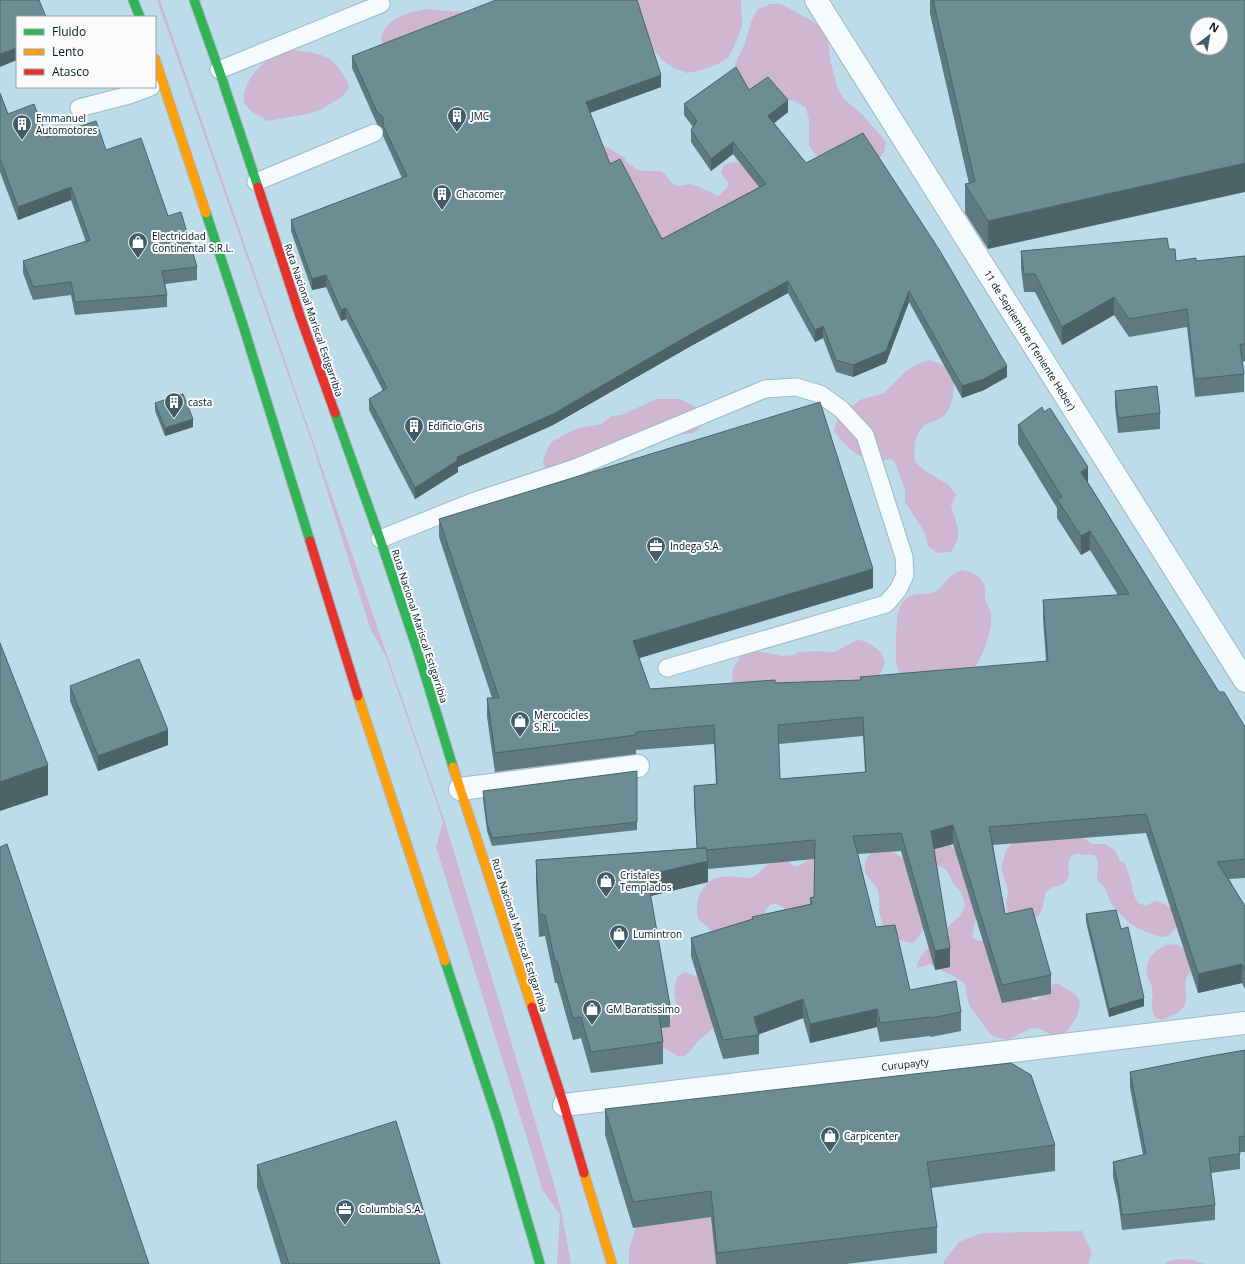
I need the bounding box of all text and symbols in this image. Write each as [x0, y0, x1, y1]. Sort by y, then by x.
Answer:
legend [16, 16, 156, 88]
north arrow [1189, 16, 1229, 56]
text: N [1207, 18, 1222, 36]
text: Fluido [52, 23, 86, 40]
text: Lento [52, 43, 84, 60]
text: Atasco [52, 63, 89, 80]
building icon: JMC [446, 105, 468, 133]
place label: JMC [470, 109, 489, 123]
place label: Emmanuel Automotores [36, 111, 98, 137]
building icon: Emmanuel Automotores [11, 113, 33, 141]
building icon: Chacomer [431, 183, 453, 211]
place label: Chacomer [456, 187, 504, 201]
place label: Electricidad Continental S.R.L. [152, 229, 233, 255]
shop icon: Electricidad Continental S.R.L. [127, 231, 149, 259]
street label: Ruta Nacional Mariscal Estigarribia [281, 242, 347, 398]
street label: 11 de Septiembre (Teniente Heber) [981, 267, 1079, 413]
building icon: casta [163, 391, 185, 419]
place label: casta [188, 395, 212, 409]
building icon: Edificio Gris [403, 415, 425, 443]
place label: Edificio Gris [428, 419, 483, 433]
office icon: Indega S.A. [645, 535, 667, 563]
place label: Indega S.A. [670, 539, 721, 553]
street label: Ruta Nacional Mariscal Estigarribia [388, 547, 452, 705]
place label: Mercocicles S.R.L. [534, 708, 589, 734]
shop icon: Mercocicles S.R.L. [509, 710, 531, 738]
street label: Ruta Nacional Mariscal Estigarribia [488, 856, 552, 1014]
place label: Cristales Templados [620, 868, 672, 894]
shop icon: Cristales Templados [595, 870, 617, 898]
shop icon: Lumintron [608, 923, 630, 951]
place label: Lumintron [633, 927, 682, 941]
shop icon: GM Baratissimo [581, 998, 603, 1026]
place label: GM Baratissimo [606, 1002, 680, 1016]
street label: Curupayty [880, 1054, 931, 1074]
shop icon: Carpicenter [819, 1125, 841, 1153]
place label: Carpicenter [844, 1129, 898, 1143]
office icon: Columbia S.A. [334, 1198, 356, 1226]
place label: Columbia S.A. [359, 1202, 423, 1216]

